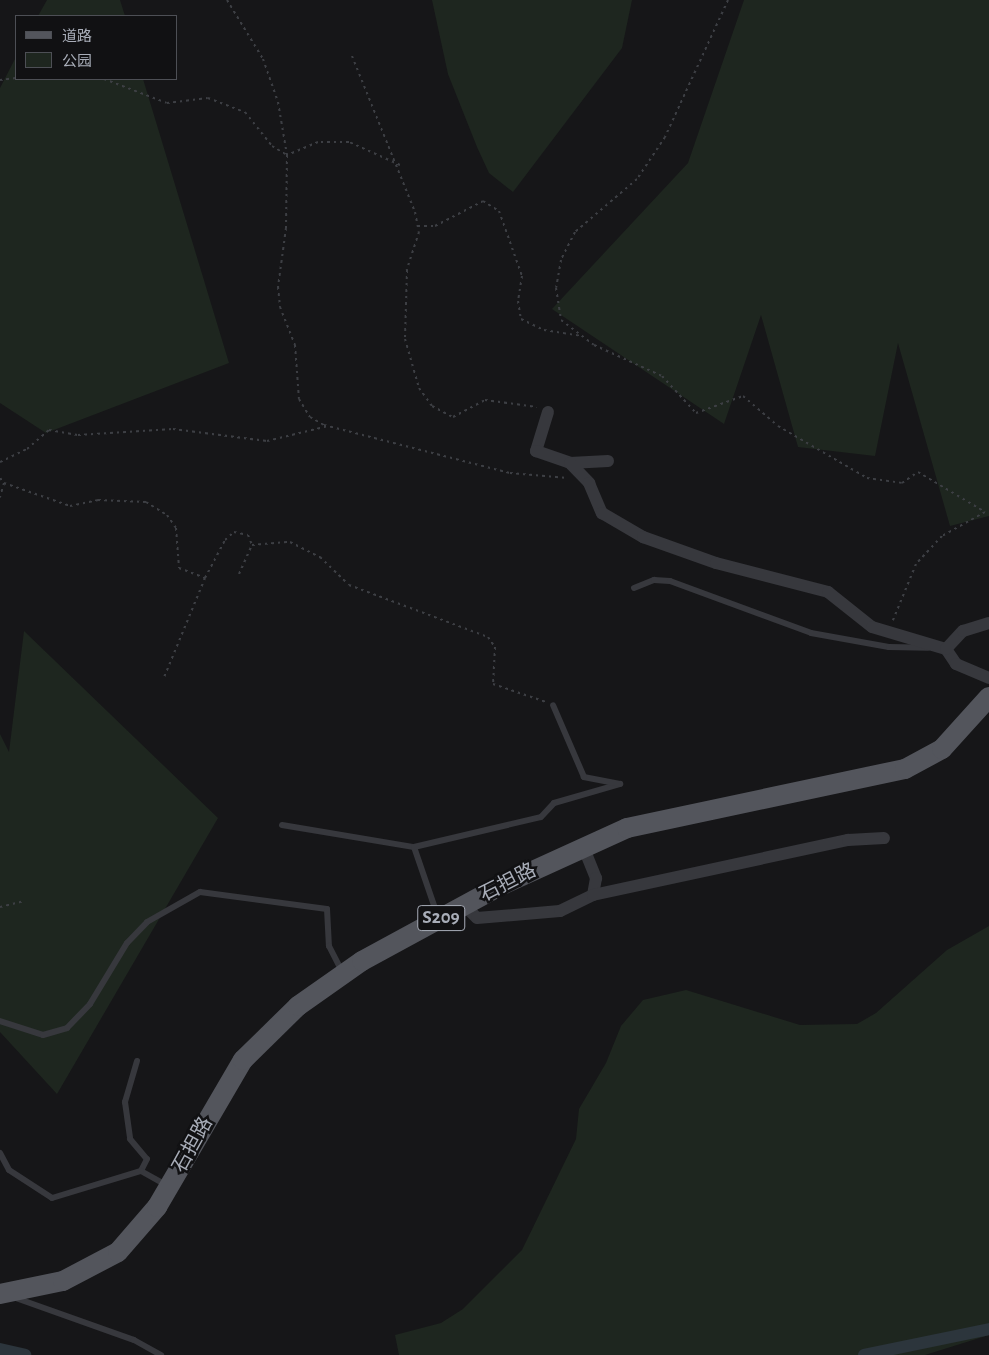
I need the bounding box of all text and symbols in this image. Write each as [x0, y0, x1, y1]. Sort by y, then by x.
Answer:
legend [15, 15, 178, 80]
text: 道路 [62, 29, 92, 44]
text: 公园 [62, 54, 92, 69]
street label: 石担路 [476, 859, 540, 907]
road number: S209 [417, 901, 465, 934]
street label: 石担路 [168, 1113, 218, 1177]

